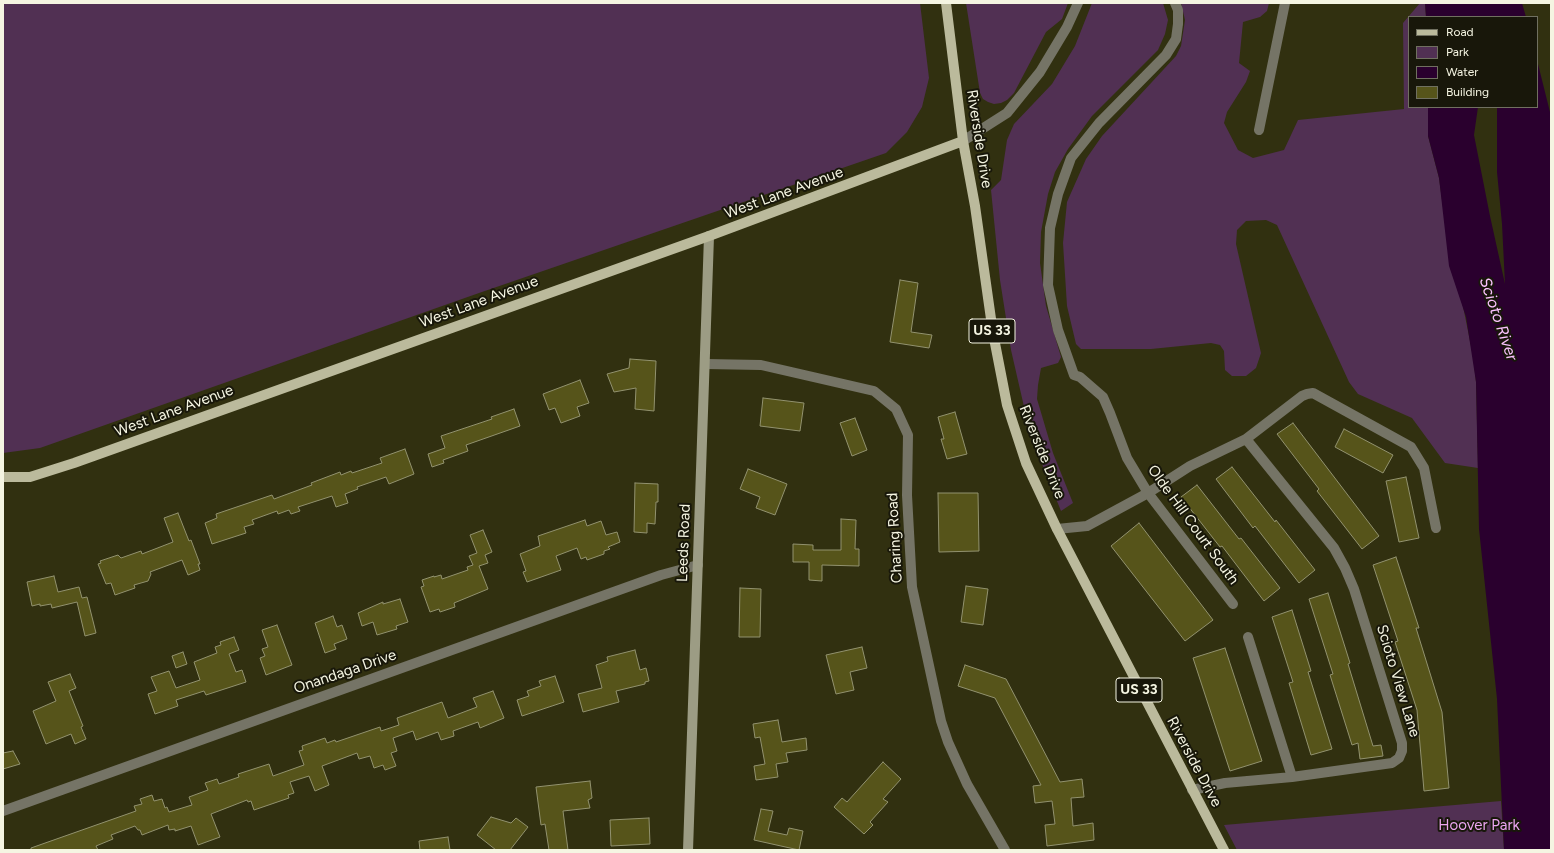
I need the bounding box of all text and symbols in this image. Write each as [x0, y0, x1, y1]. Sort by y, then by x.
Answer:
legend [1408, 16, 1538, 108]
text: Road [1446, 25, 1474, 39]
text: Park [1446, 45, 1469, 59]
text: Water [1446, 65, 1478, 79]
text: Building [1446, 85, 1489, 99]
street label: Riverside Drive [962, 88, 996, 190]
street label: West Lane Avenue [722, 163, 846, 223]
street label: West Lane Avenue [417, 272, 541, 332]
water label: Scioto River [1475, 275, 1521, 363]
road number: US 33 [969, 319, 1015, 343]
street label: West Lane Avenue [112, 381, 236, 441]
street label: Riverside Drive [1015, 402, 1069, 502]
street label: Olde Hill Court South [1144, 462, 1242, 588]
street label: Charing Road [884, 492, 906, 584]
street label: Leeds Road [674, 504, 694, 582]
street label: Scioto View Lane [1372, 622, 1424, 740]
street label: Onandaga Drive [291, 646, 399, 698]
road number: US 33 [1116, 678, 1162, 702]
street label: Riverside Drive [1163, 714, 1225, 810]
park label: Hoover Park [1438, 817, 1520, 835]

